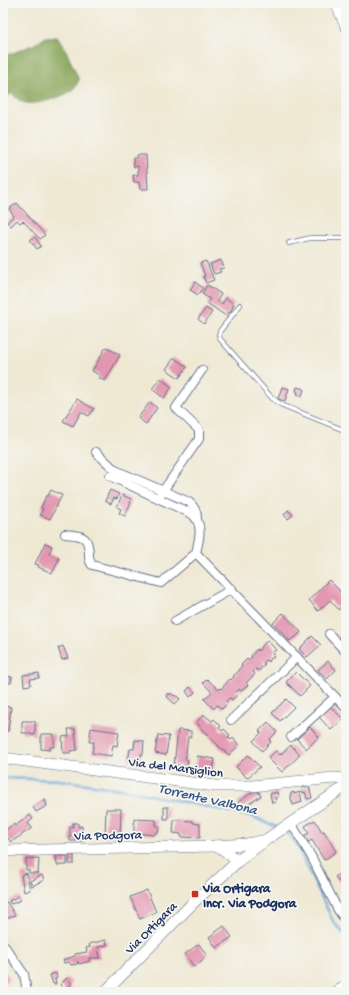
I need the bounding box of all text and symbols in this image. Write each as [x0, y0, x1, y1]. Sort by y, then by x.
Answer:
street label: Via del Marsiglion [127, 755, 225, 782]
water label: Torrente Valbona [157, 781, 259, 820]
street label: Via Podgora [73, 828, 143, 845]
place label: Via Ortigara Incr. Via Podgora [202, 882, 297, 912]
marker: Via Ortigara Incr. Via Podgora [190, 889, 200, 899]
street label: Via Ortigara [122, 899, 181, 959]

